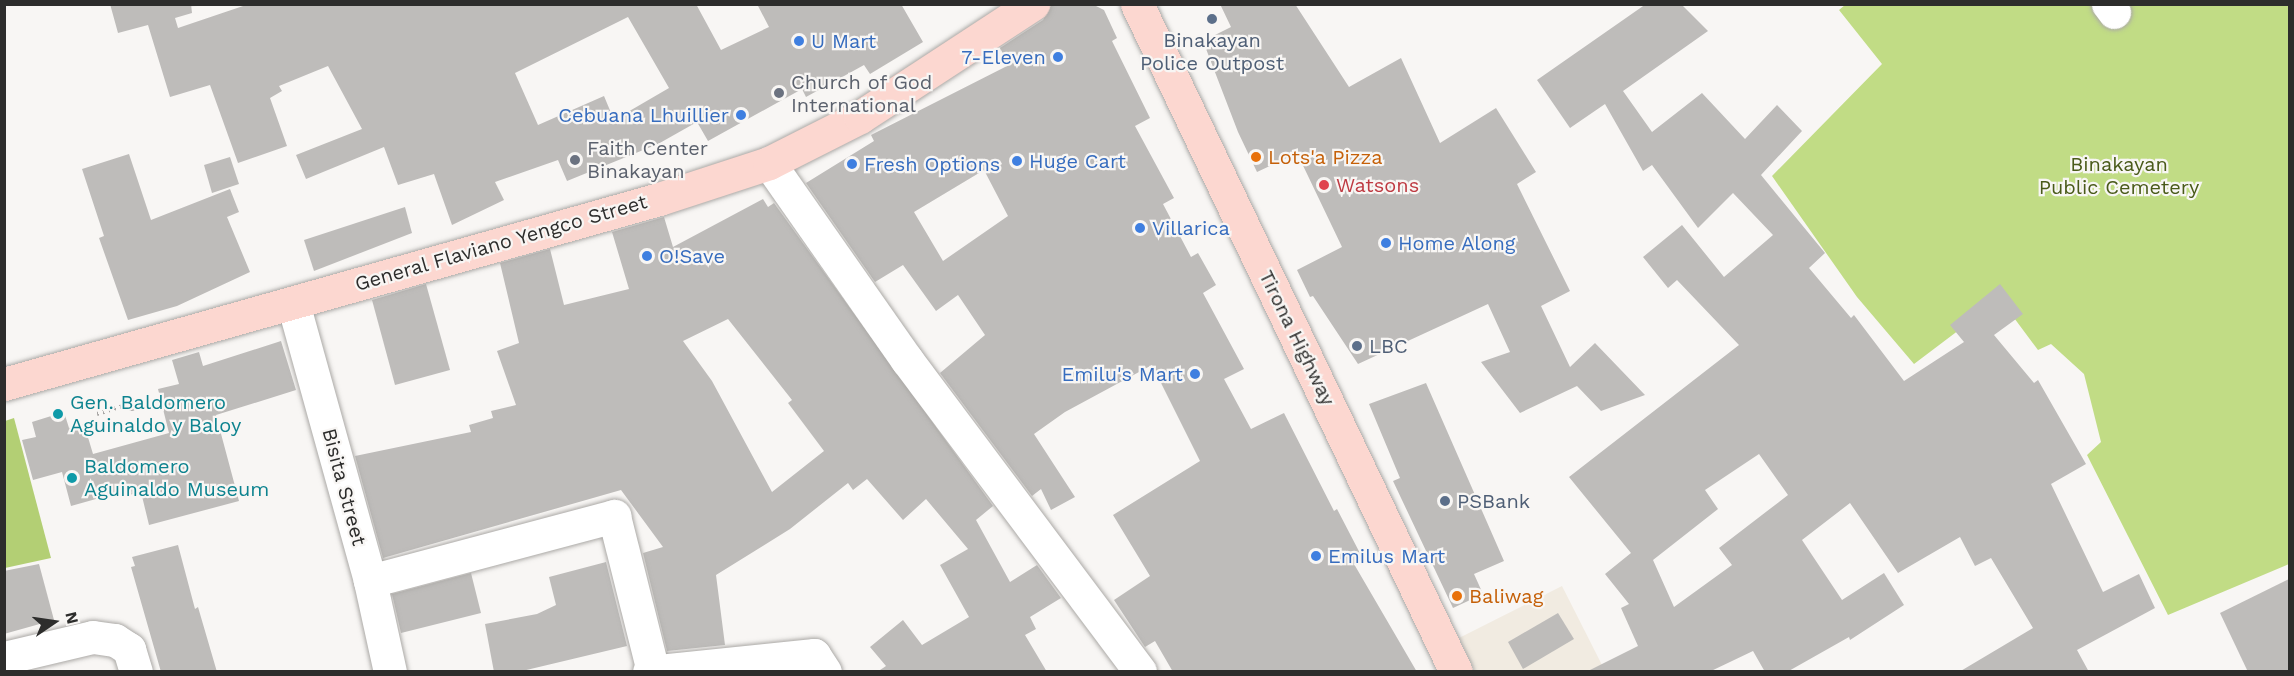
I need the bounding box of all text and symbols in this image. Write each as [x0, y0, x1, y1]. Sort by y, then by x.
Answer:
marker: Binakayan Police Outpost [1205, 12, 1219, 26]
place label: Binakayan Police Outpost [1140, 28, 1284, 75]
place label: U Mart [811, 29, 876, 53]
marker: U Mart [792, 34, 806, 48]
place label: 7-Eleven [961, 45, 1046, 69]
marker: 7-Eleven [1051, 50, 1065, 64]
place label: Church of God International [791, 70, 933, 117]
marker: Church of God International [772, 86, 786, 100]
place label: Cebuana Lhuillier [558, 103, 729, 127]
marker: Cebuana Lhuillier [734, 108, 748, 122]
place label: Faith Center Binakayan [587, 136, 708, 183]
place label: Lots'a Pizza [1268, 145, 1383, 169]
place label: Huge Cart [1029, 149, 1126, 173]
marker: Lots'a Pizza [1249, 150, 1263, 164]
place label: Fresh Options [864, 152, 1000, 176]
park label: Binakayan Public Cemetery [2039, 152, 2199, 199]
marker: Faith Center Binakayan [568, 153, 582, 167]
marker: Huge Cart [1010, 154, 1024, 168]
marker: Fresh Options [845, 157, 859, 171]
place label: Watsons [1336, 173, 1419, 197]
marker: Watsons [1317, 178, 1331, 192]
street label: General Flaviano Yengco Street [351, 190, 651, 296]
place label: Villarica [1152, 216, 1230, 240]
marker: Villarica [1133, 221, 1147, 235]
place label: Home Along [1398, 231, 1516, 255]
marker: Home Along [1379, 236, 1393, 250]
place label: O!Save [659, 244, 725, 268]
marker: O!Save [640, 249, 654, 263]
street label: Tirona Highway [1254, 266, 1340, 410]
place label: LBC [1369, 334, 1408, 358]
marker: LBC [1350, 339, 1364, 353]
place label: Emilu's Mart [1061, 362, 1183, 386]
marker: Emilu's Mart [1188, 367, 1202, 381]
place label: Gen. Baldomero Aguinaldo y Baloy [70, 390, 242, 437]
marker: Gen. Baldomero Aguinaldo y Baloy [51, 407, 65, 421]
street label: Bisita Street [317, 425, 371, 549]
place label: Baldomero Aguinaldo Museum [84, 454, 269, 501]
marker: Baldomero Aguinaldo Museum [65, 471, 79, 485]
place label: PSBank [1457, 489, 1530, 513]
marker: PSBank [1438, 494, 1452, 508]
place label: Emilus Mart [1328, 544, 1445, 568]
marker: Emilus Mart [1309, 549, 1323, 563]
place label: Baliwag [1469, 584, 1543, 608]
marker: Baliwag [1450, 589, 1464, 603]
north arrow [24, 592, 84, 652]
text: N [61, 610, 83, 626]

